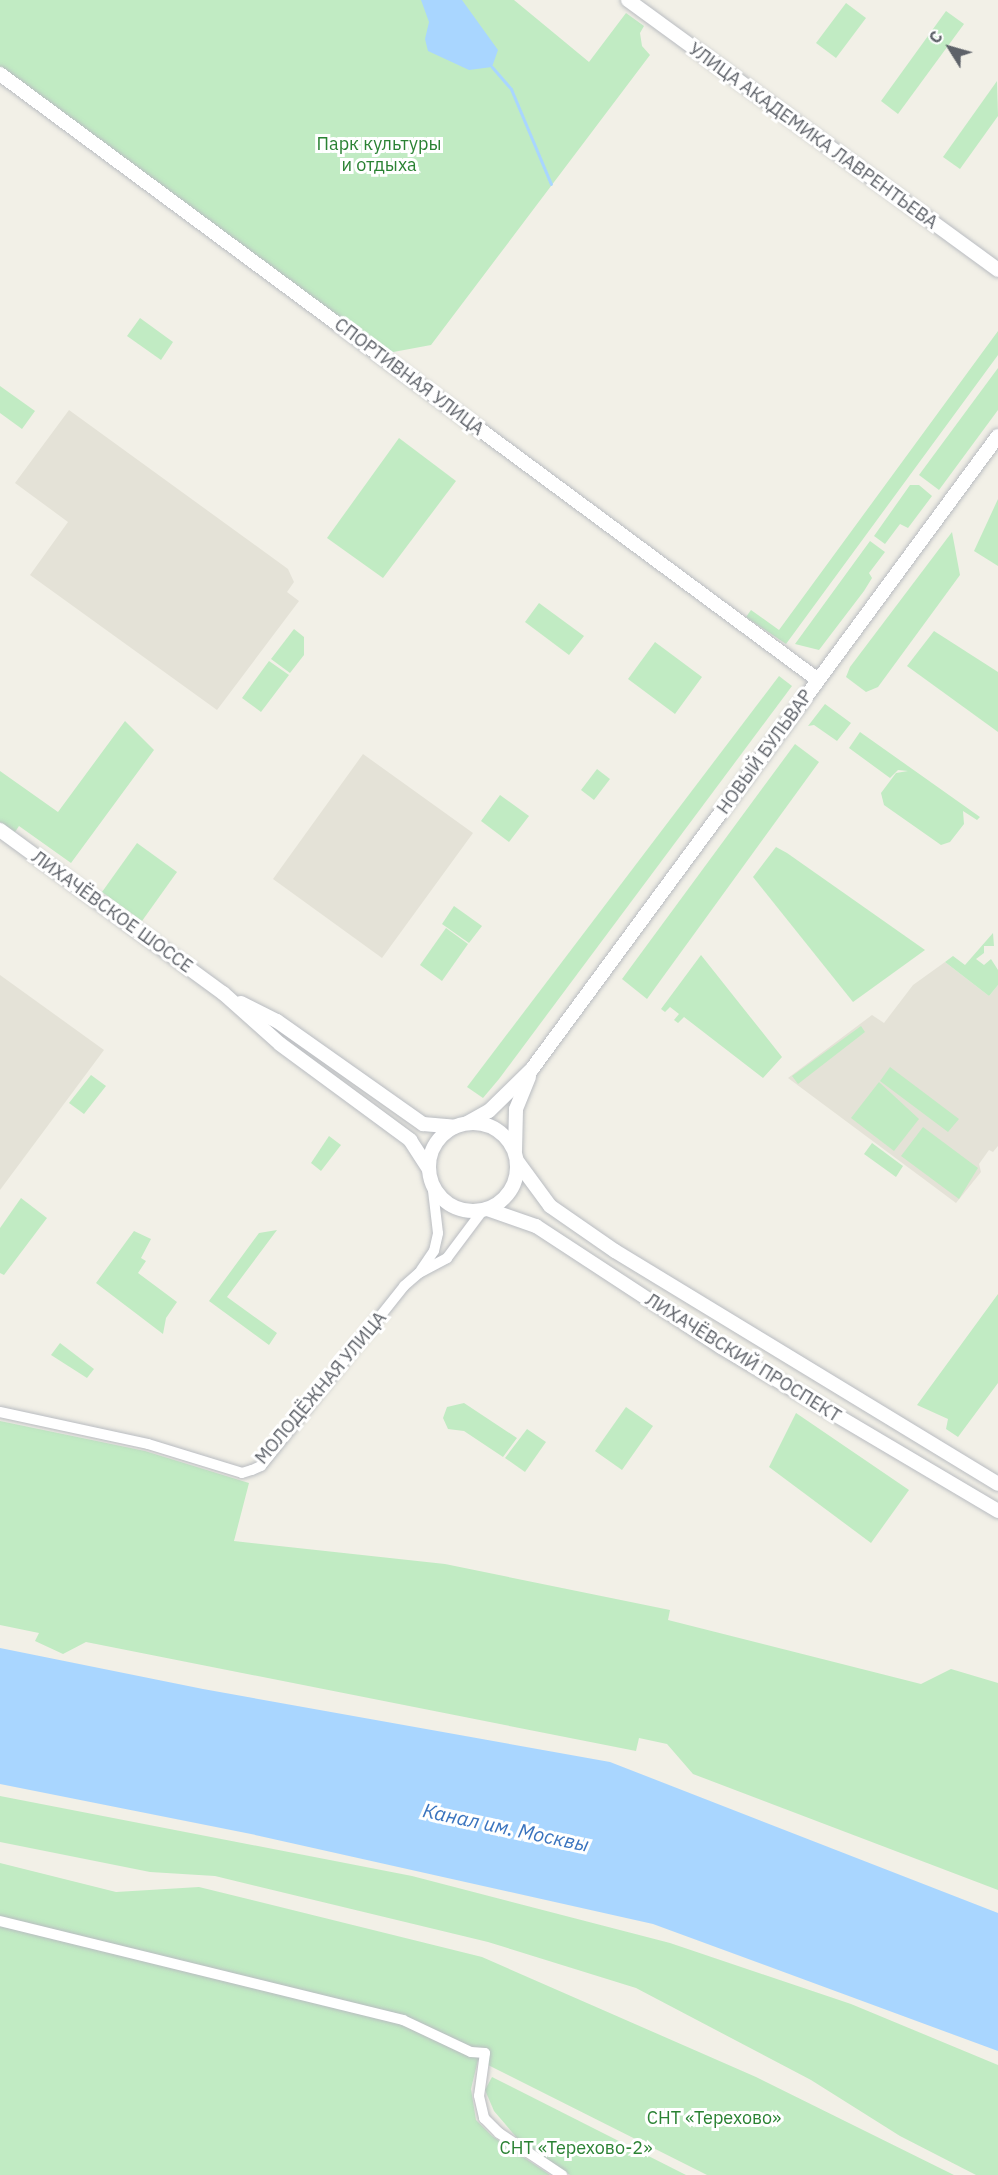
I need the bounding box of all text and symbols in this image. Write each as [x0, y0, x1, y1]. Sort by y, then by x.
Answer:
north arrow [920, 18, 980, 78]
text: С [924, 27, 947, 47]
street label: УЛИЦА АКАДЕМИКА ЛАВРЕНТЬЕВА [684, 38, 942, 234]
park label: Парк культуры и отдыха [317, 134, 441, 176]
street label: СПОРТИВНАЯ УЛИЦА [330, 314, 488, 440]
street label: НОВЫЙ БУЛЬВАР [713, 686, 817, 818]
street label: ЛИХАЧЁВСКОЕ ШОССЕ [27, 846, 197, 978]
street label: ЛИХАЧЁВСКИЙ ПРОСПЕКТ [641, 1289, 845, 1427]
street label: МОЛОДЁЖНАЯ УЛИЦА [251, 1307, 391, 1469]
water label: Канал им. Москвы [421, 1798, 591, 1856]
park label: СНТ «Терехово» [647, 2107, 781, 2129]
park label: СНТ «Терехово-2» [500, 2137, 652, 2159]

